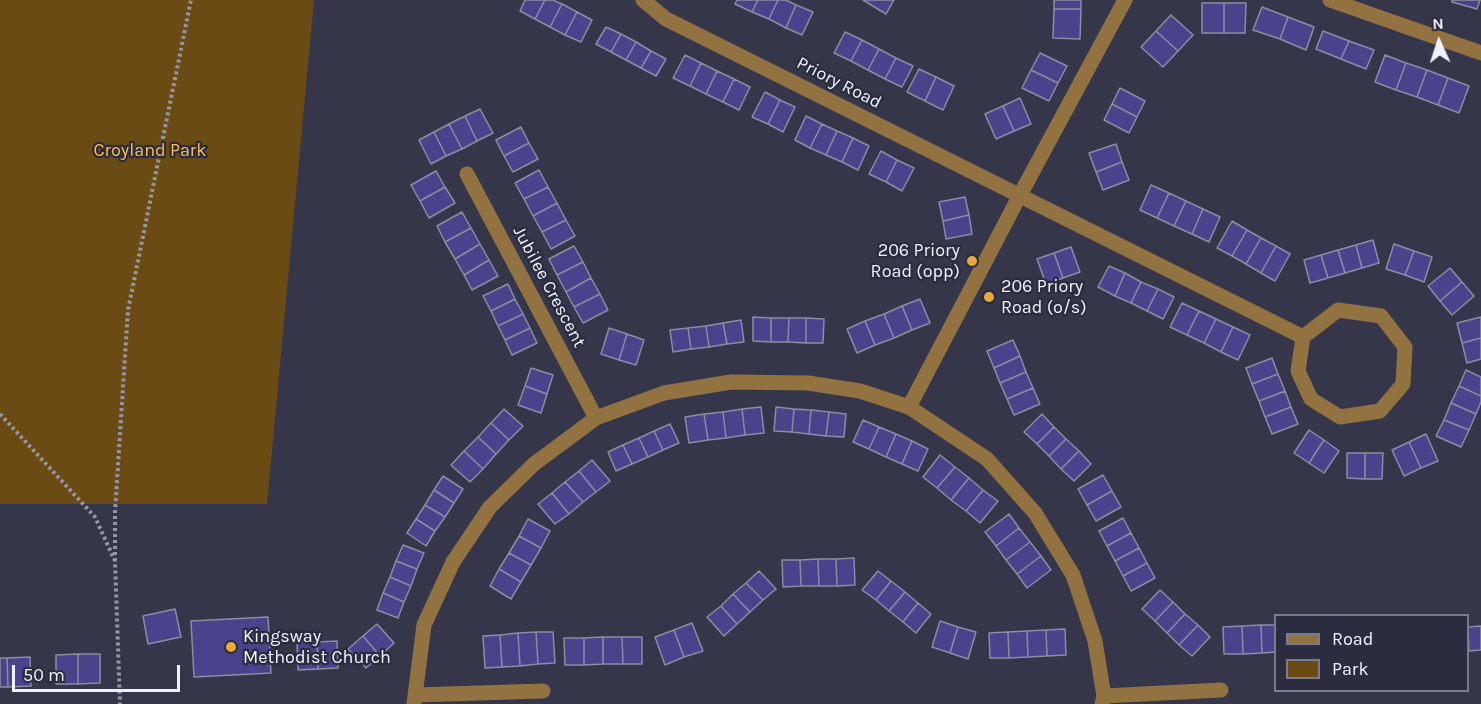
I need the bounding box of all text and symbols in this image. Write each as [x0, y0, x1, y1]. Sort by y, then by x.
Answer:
north arrow [1409, 12, 1469, 72]
text: N [1432, 14, 1444, 33]
street label: Priory Road [793, 52, 885, 114]
park label: Croyland Park [93, 140, 207, 162]
street label: Jubilee Crescent [508, 223, 590, 351]
place label: 206 Priory Road (opp) [871, 240, 960, 282]
marker: 206 Priory Road (opp) [965, 254, 979, 268]
place label: 206 Priory Road (o/s) [1001, 276, 1087, 318]
marker: 206 Priory Road (o/s) [982, 290, 996, 304]
legend [1274, 614, 1469, 692]
place label: Kingsway Methodist Church [243, 626, 391, 668]
text: Road [1332, 628, 1373, 650]
marker: Kingsway Methodist Church [224, 640, 238, 654]
scale bar [15, 653, 183, 691]
text: Park [1332, 658, 1369, 680]
text: 50 m [23, 664, 65, 686]

